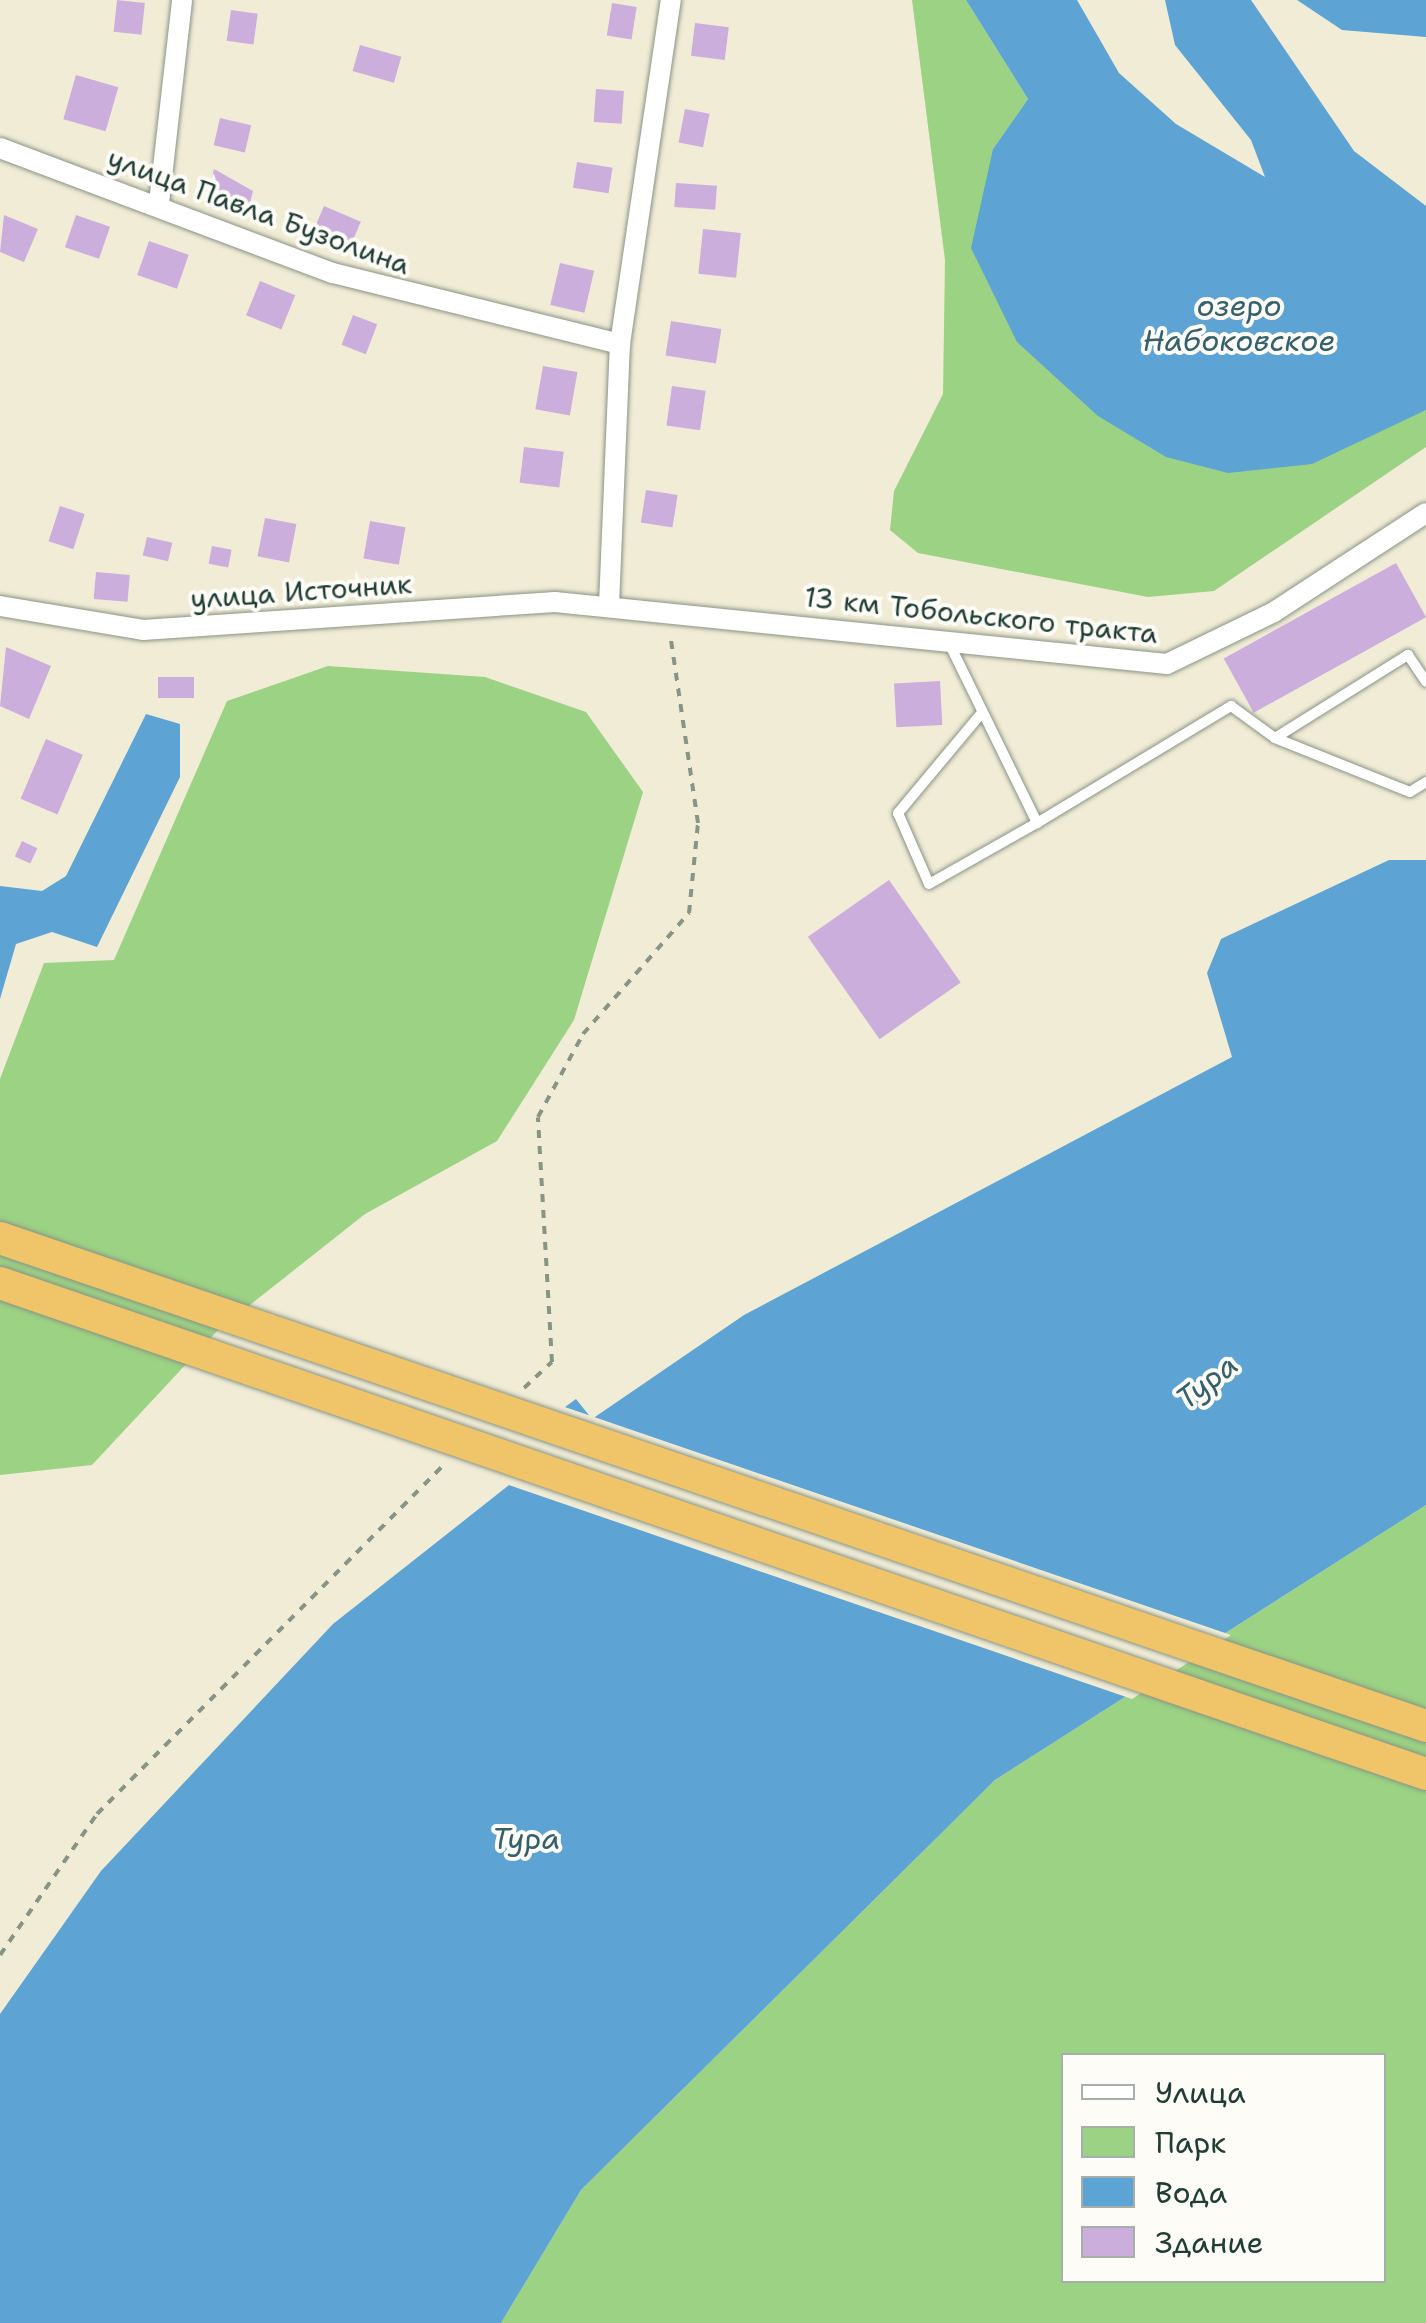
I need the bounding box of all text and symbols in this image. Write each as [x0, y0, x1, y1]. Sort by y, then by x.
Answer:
street label: улица Павла Бузолина [103, 141, 415, 281]
water label: озеро Набоковское [1143, 288, 1335, 358]
street label: улица Источник [189, 567, 413, 615]
street label: 13 км Тобольского тракта [803, 580, 1159, 650]
water label: Тура [1169, 1347, 1245, 1417]
water label: Тура [492, 1821, 560, 1857]
legend [1061, 2053, 1386, 2283]
text: Улица [1155, 2072, 1246, 2113]
text: Парк [1155, 2122, 1226, 2163]
text: Вода [1155, 2172, 1227, 2213]
text: Здание [1155, 2222, 1264, 2263]

